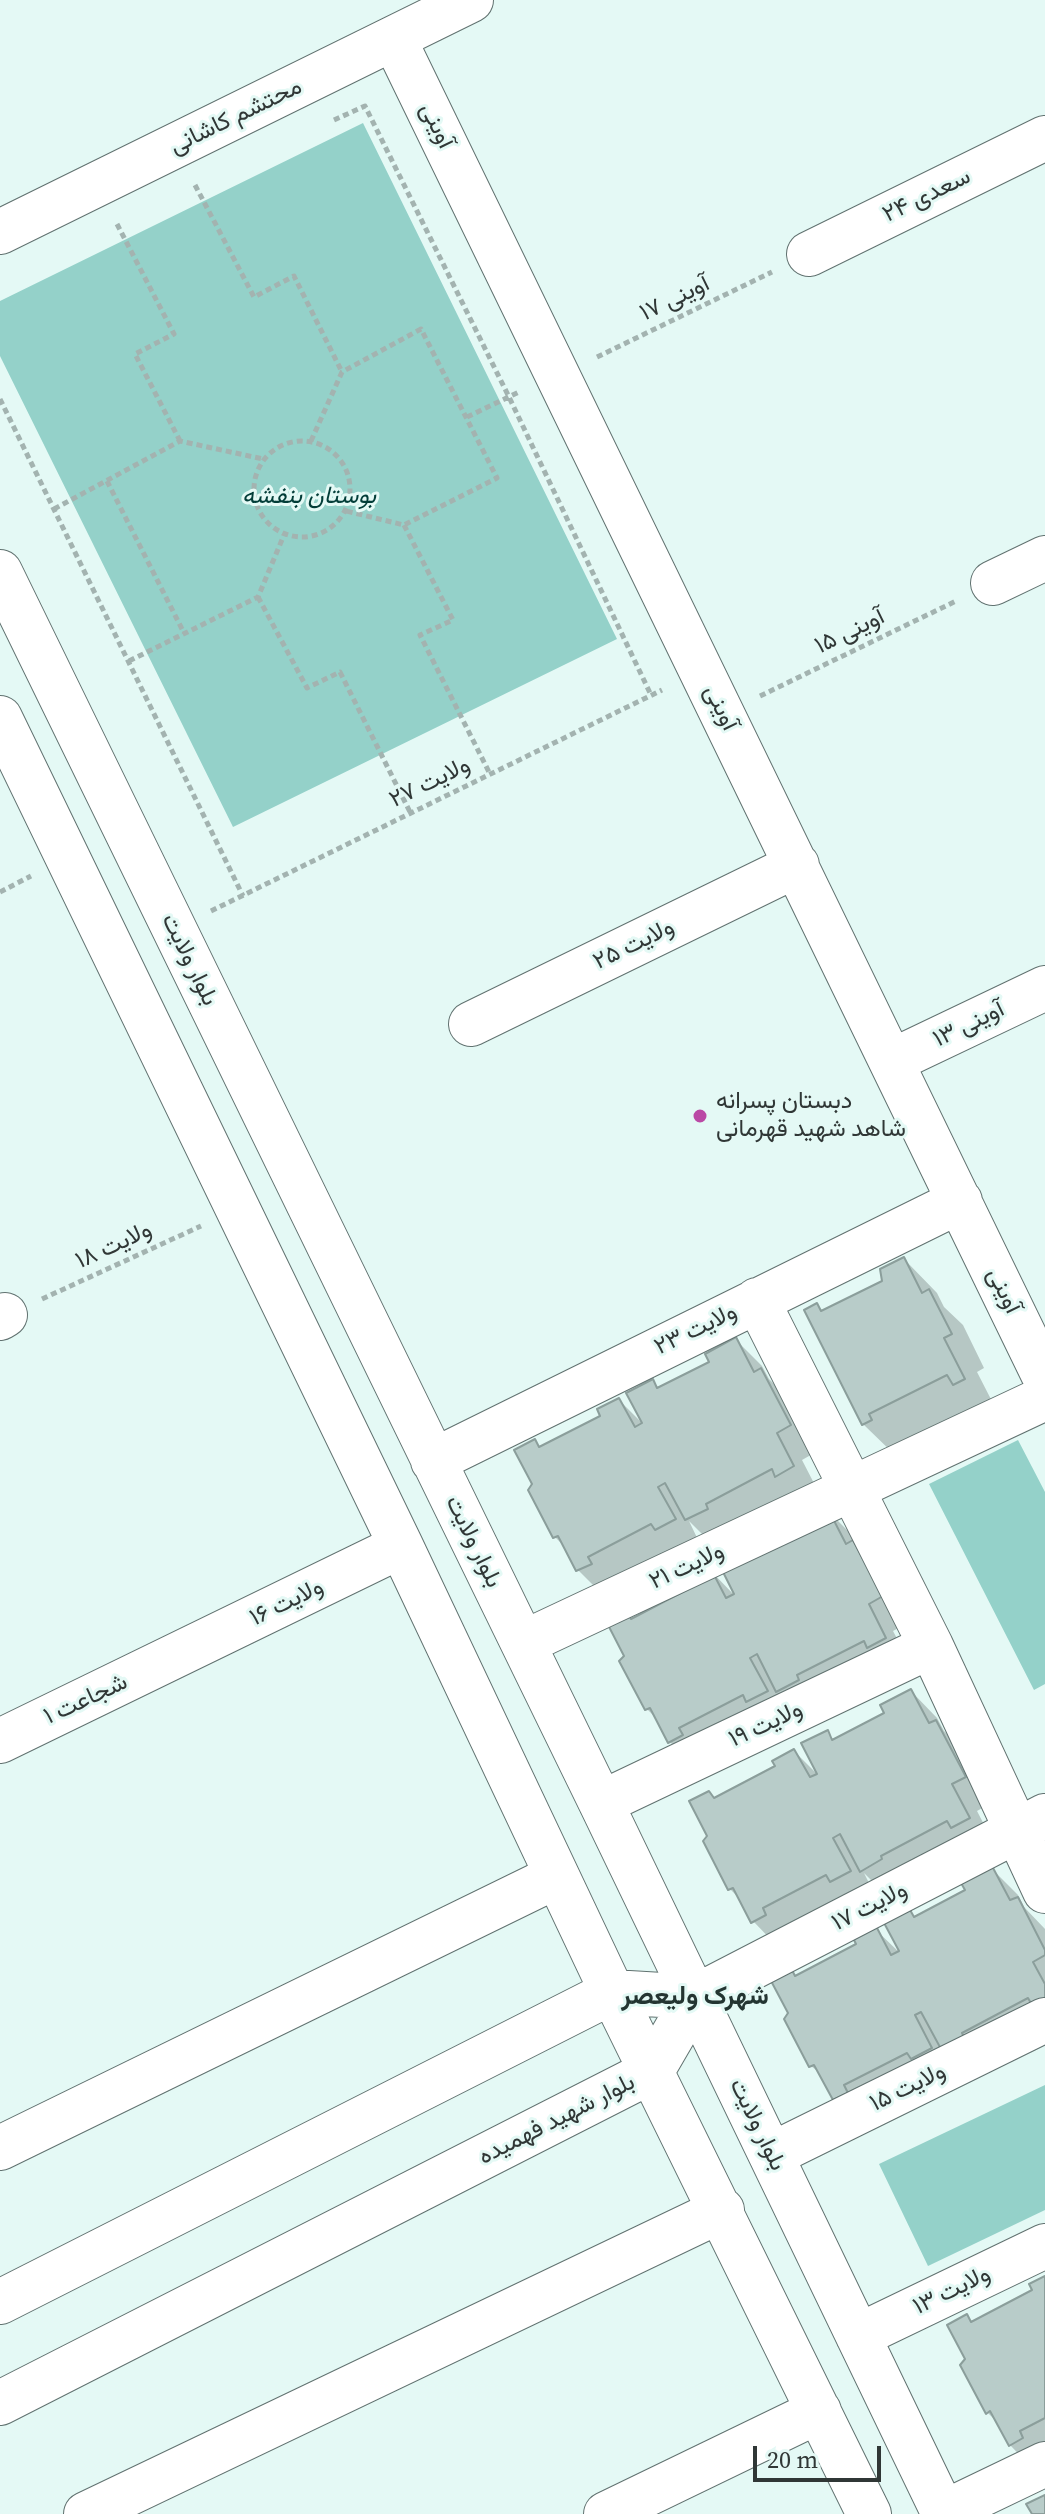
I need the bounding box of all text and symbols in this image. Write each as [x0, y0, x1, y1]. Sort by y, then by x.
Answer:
street label: محتشم کاشانی [165, 73, 307, 161]
street label: آوینی [413, 98, 459, 154]
street label: سعدی ۲۴ [878, 162, 976, 230]
street label: آوینی ۱۷ [635, 270, 715, 328]
park label: بوستان بنفشه [242, 483, 376, 511]
street label: آوینی ۱۵ [810, 603, 890, 661]
street label: آوینی [697, 680, 743, 736]
street label: ولایت ۲۷ [385, 751, 475, 815]
street label: بلوار ولایت [154, 909, 224, 1011]
street label: ولایت ۲۵ [589, 913, 679, 977]
street label: آوینی ۱۳ [929, 995, 1009, 1055]
place label: دبستان پسرانه شاهد شهید قهرمانی [716, 1088, 906, 1144]
marker: دبستان پسرانه شاهد شهید قهرمانی [691, 1107, 709, 1125]
street label: ولایت ۱۸ [71, 1216, 157, 1276]
street label: آوینی [980, 1263, 1026, 1319]
street label: ولایت ۲۳ [650, 1298, 742, 1362]
street label: بلوار ولایت [438, 1491, 508, 1593]
street label: ولایت ۲۱ [645, 1537, 729, 1597]
street label: ولایت ۱۶ [246, 1573, 328, 1633]
street label: شجاعت ۱ [40, 1668, 132, 1732]
street label: ولایت ۱۹ [724, 1695, 808, 1755]
street label: ولایت ۱۷ [827, 1876, 913, 1938]
district label: شهرک ولیعصر [621, 1981, 769, 2013]
street label: ولایت ۱۵ [865, 2057, 951, 2119]
street label: بلوار شهید فهمیده [474, 2068, 640, 2172]
street label: بلوار ولایت [722, 2074, 792, 2176]
street label: ولایت ۱۳ [909, 2260, 995, 2322]
scale bar [757, 2430, 885, 2480]
text: 20 m [767, 2443, 818, 2476]

